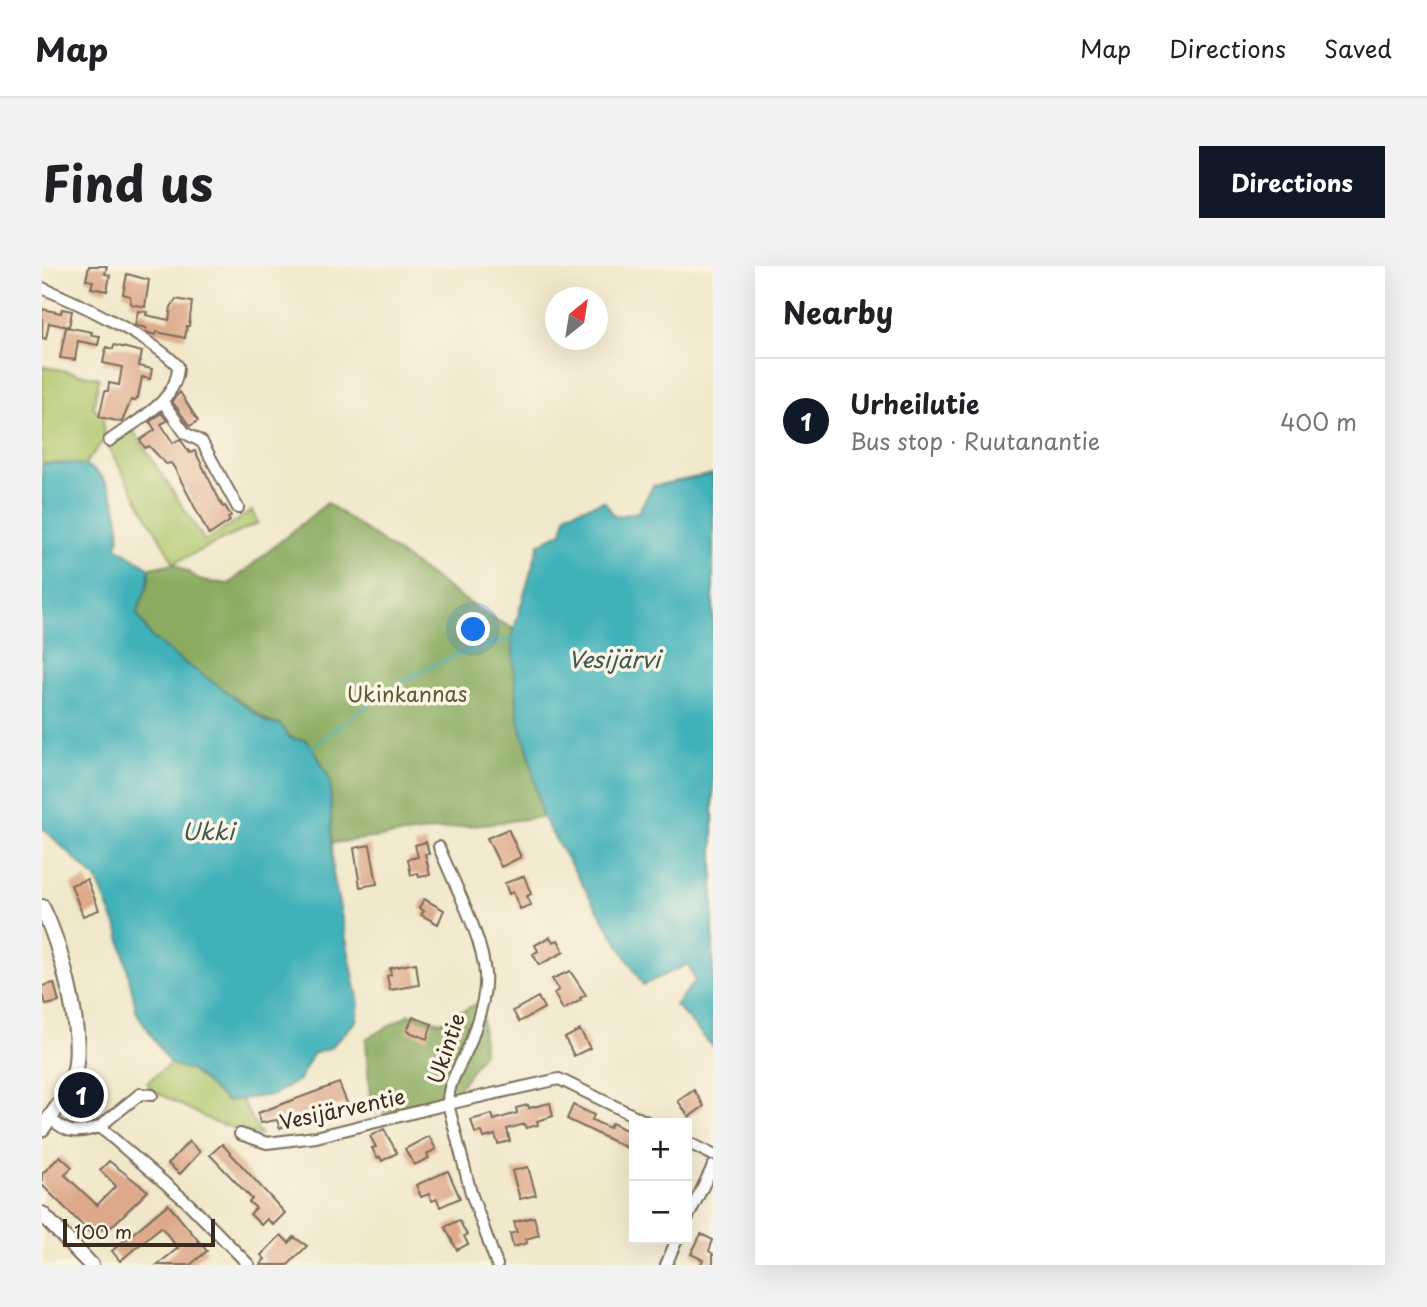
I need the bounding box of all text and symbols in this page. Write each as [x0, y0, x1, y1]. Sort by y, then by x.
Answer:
text: Map [35, 23, 108, 73]
text: Map [1080, 30, 1131, 66]
text: Directions [1169, 30, 1286, 66]
text: Saved [1324, 30, 1392, 66]
text: Find us [42, 145, 213, 219]
button: Directions [1199, 146, 1385, 218]
north arrow [545, 287, 608, 350]
text: Nearby [783, 289, 893, 334]
text: Urheilutie [850, 384, 980, 423]
text: 1 [801, 404, 812, 439]
text: 400 m [1280, 404, 1357, 439]
text: Bus stop · Ruutanantie [850, 423, 1100, 458]
your location [456, 612, 490, 646]
water label: Vesijärvi [568, 641, 663, 676]
park label: Ukinkannas [347, 677, 467, 709]
water label: Ukki [182, 813, 238, 848]
street label: Ukintie [418, 1008, 472, 1088]
pin: 1 [58, 1069, 104, 1121]
street label: Vesijärventie [276, 1079, 408, 1137]
map controls [629, 1118, 692, 1244]
button: + [629, 1118, 692, 1181]
button: − [629, 1181, 692, 1244]
scale bar [63, 1216, 215, 1248]
text: 100 m [74, 1217, 132, 1245]

